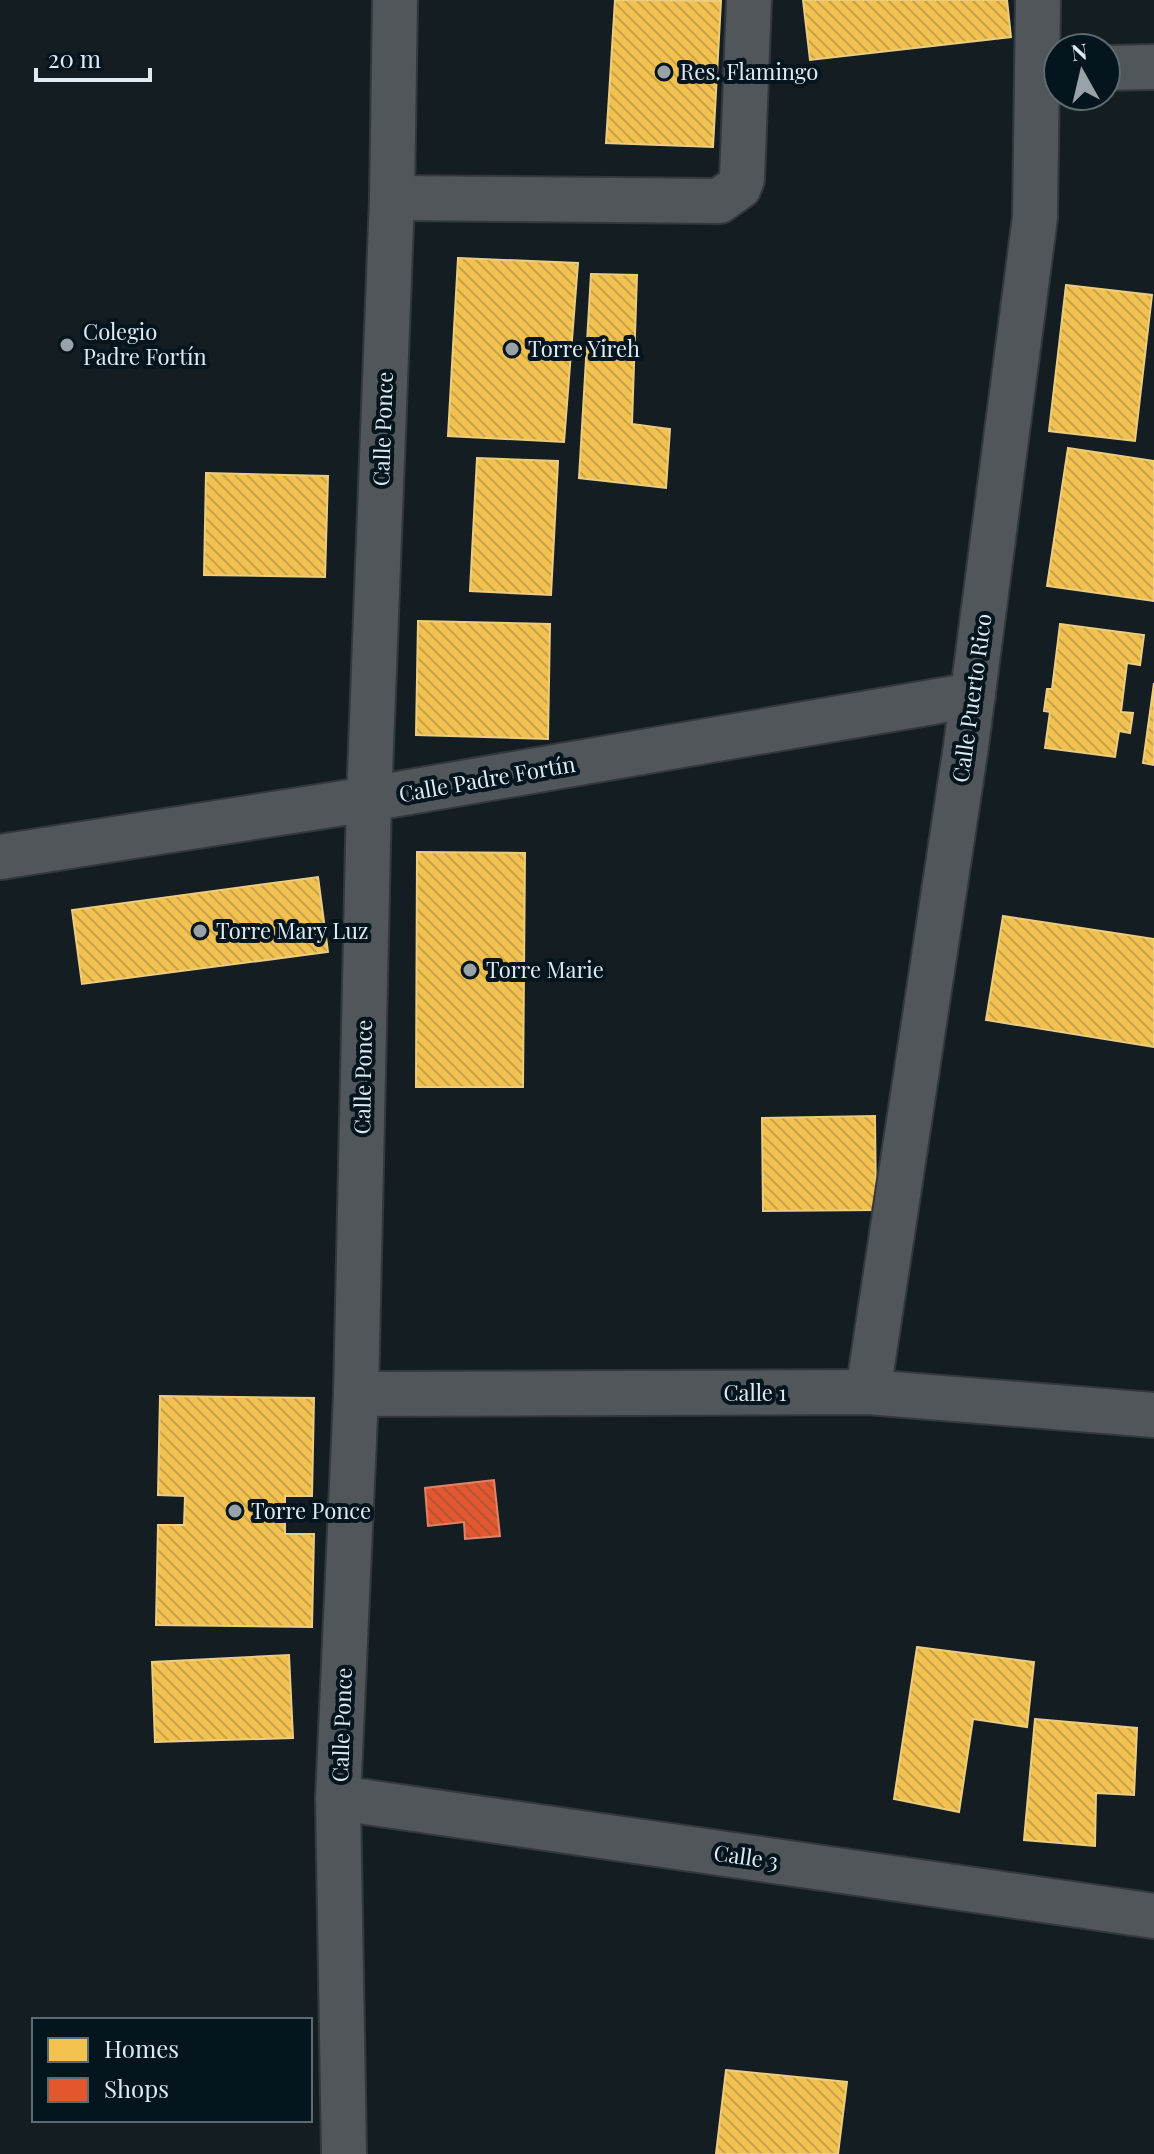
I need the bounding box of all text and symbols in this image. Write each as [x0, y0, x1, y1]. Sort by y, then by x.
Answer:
scale bar [36, 32, 150, 82]
north arrow [1042, 32, 1122, 112]
text: N [1069, 35, 1089, 67]
text: 20 m [48, 42, 101, 74]
place label: Res. Flamingo [680, 56, 818, 86]
marker: Res. Flamingo [655, 63, 673, 81]
place label: Colegio Padre Fortín [83, 316, 207, 371]
place label: Torre Yireh [528, 333, 640, 363]
marker: Colegio Padre Fortín [58, 336, 76, 354]
marker: Torre Yireh [503, 340, 521, 358]
street label: Calle Ponce [365, 371, 399, 487]
street label: Calle Puerto Rico [944, 611, 998, 784]
street label: Calle Padre Fortín [396, 748, 577, 808]
place label: Torre Mary Luz [216, 915, 369, 945]
marker: Torre Mary Luz [191, 922, 209, 940]
place label: Torre Marie [486, 954, 604, 984]
marker: Torre Marie [461, 961, 479, 979]
street label: Calle Ponce [346, 1019, 378, 1135]
street label: Calle 1 [723, 1377, 787, 1407]
place label: Torre Ponce [251, 1495, 371, 1525]
marker: Torre Ponce [226, 1502, 244, 1520]
street label: Calle Ponce [324, 1667, 358, 1783]
street label: Calle 3 [712, 1837, 780, 1875]
legend [32, 2018, 312, 2122]
text: Homes [104, 2032, 179, 2064]
text: Shops [104, 2072, 169, 2104]

